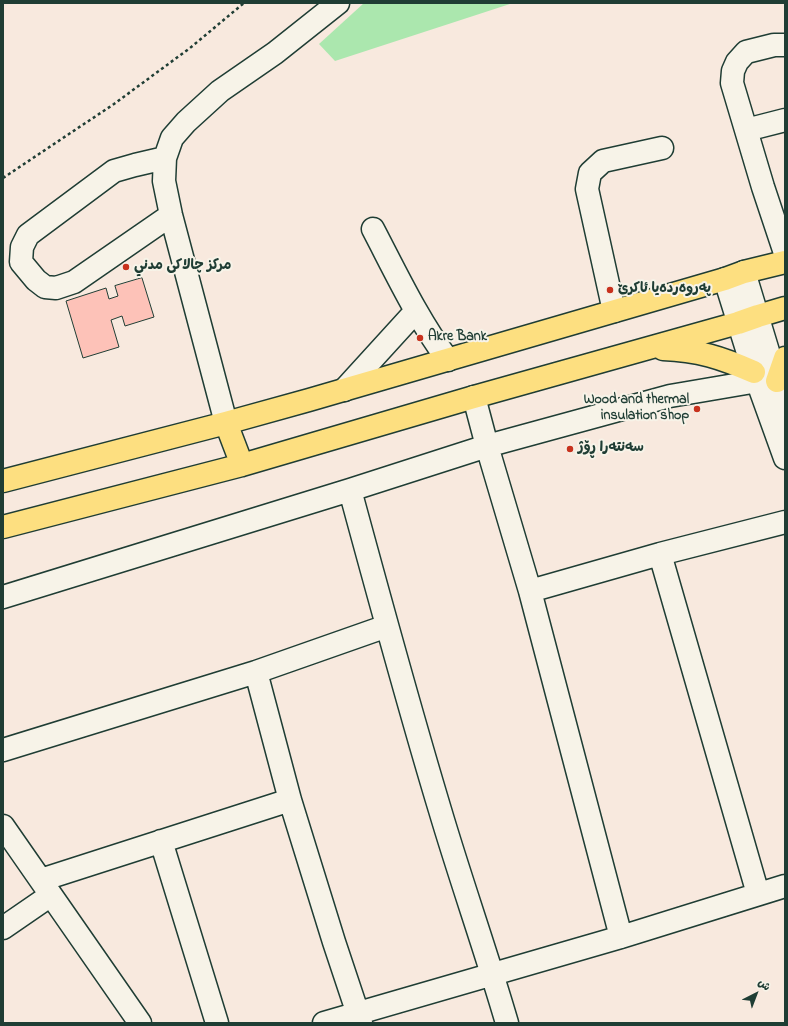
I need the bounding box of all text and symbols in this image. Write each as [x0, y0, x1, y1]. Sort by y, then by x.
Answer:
place label: مركز چالاکى مدني [134, 259, 231, 275]
marker: مركز چالاکى مدني [121, 262, 131, 272]
place label: پەروەردەیا ئاكرێ [618, 282, 711, 298]
marker: پەروەردەیا ئاكرێ [605, 285, 615, 295]
place label: Akre Bank [428, 330, 487, 346]
marker: Akre Bank [415, 333, 425, 343]
place label: Wood and thermal insulation shop [584, 393, 689, 426]
marker: Wood and thermal insulation shop [692, 404, 702, 414]
place label: سەنتەرا ڕۆژ [578, 441, 644, 457]
marker: سەنتەرا ڕۆژ [565, 444, 575, 454]
north arrow [736, 974, 776, 1014]
text: ش [754, 975, 774, 995]

